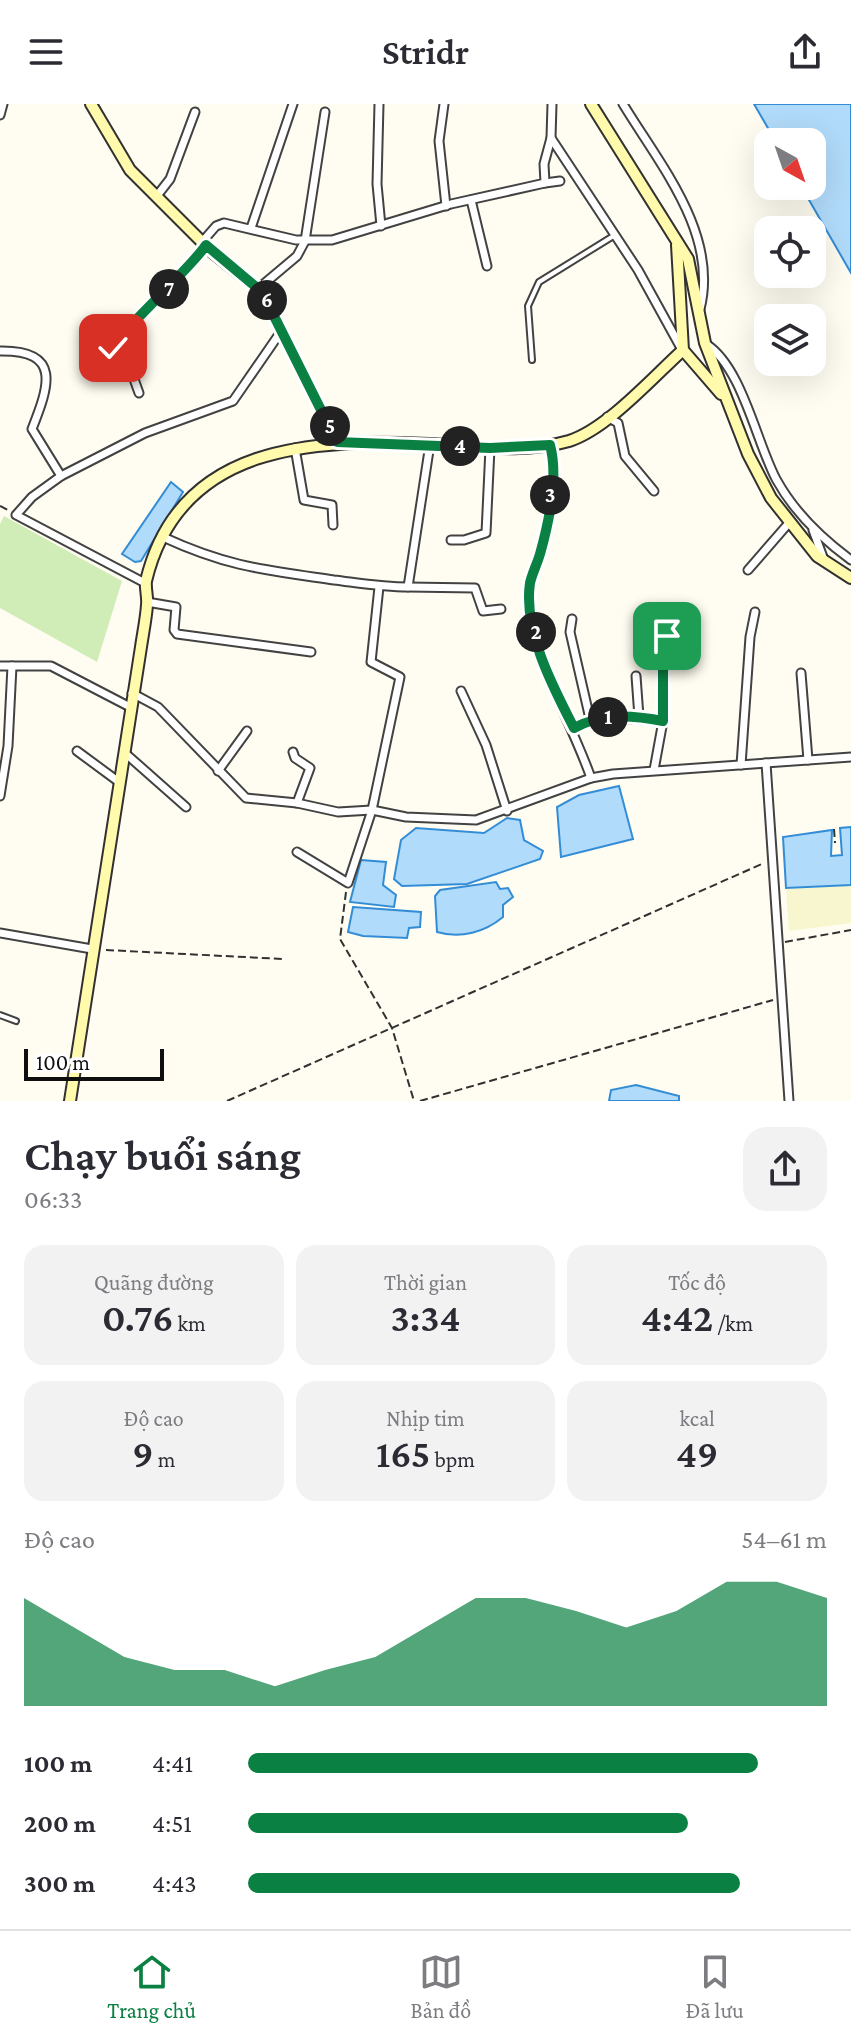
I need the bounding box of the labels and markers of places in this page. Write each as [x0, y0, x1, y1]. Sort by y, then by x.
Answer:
pin: 7 [149, 269, 189, 309]
pin: 6 [247, 280, 287, 320]
pin [79, 314, 147, 382]
pin: 5 [310, 406, 350, 446]
pin: 4 [440, 426, 480, 466]
pin: 3 [530, 475, 570, 515]
pin [633, 602, 701, 670]
pin: 2 [516, 612, 556, 652]
pin: 1 [588, 697, 628, 737]

